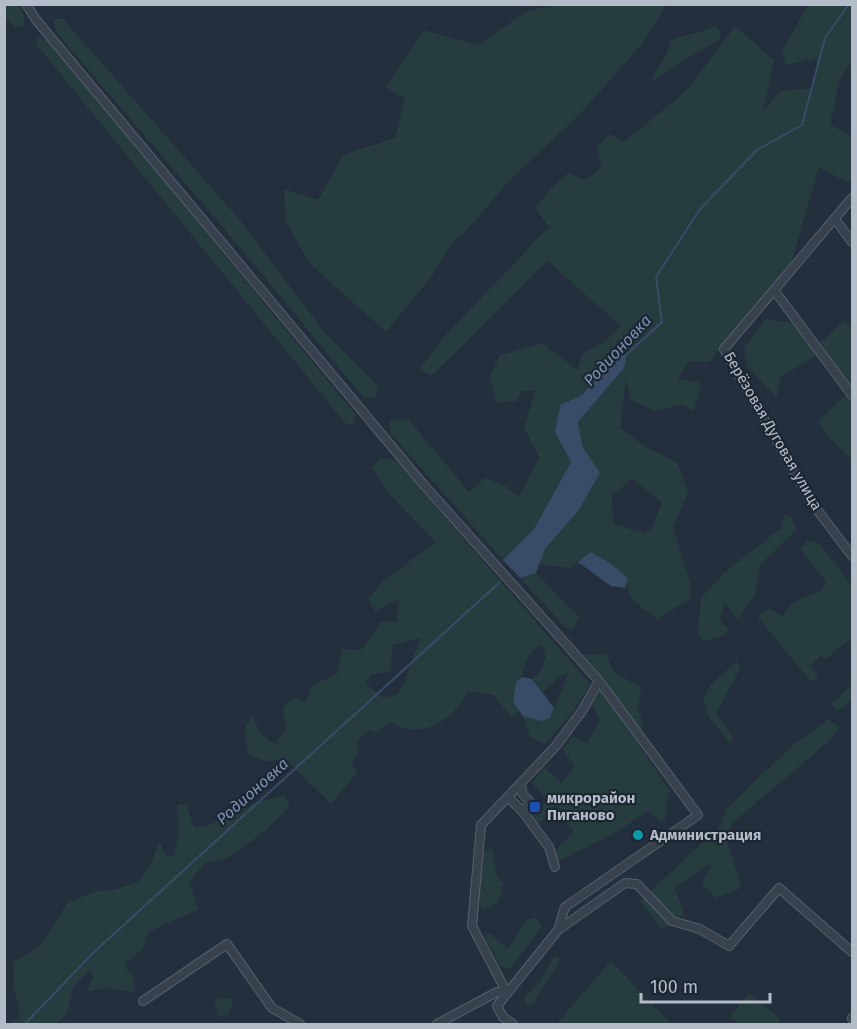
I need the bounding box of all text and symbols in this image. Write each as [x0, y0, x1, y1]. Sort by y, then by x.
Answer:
water label: Родионовка [580, 311, 655, 390]
street label: Берёзовая Дуговая улица [720, 348, 826, 514]
water label: Родионовка [212, 754, 292, 829]
place label: микрорайон Пиганово [547, 789, 635, 824]
marker: микрорайон Пиганово [528, 800, 542, 814]
place label: Администрация [649, 826, 761, 844]
marker: Администрация [631, 828, 645, 842]
scale bar [641, 966, 770, 1004]
text: 100 m [650, 976, 698, 998]

